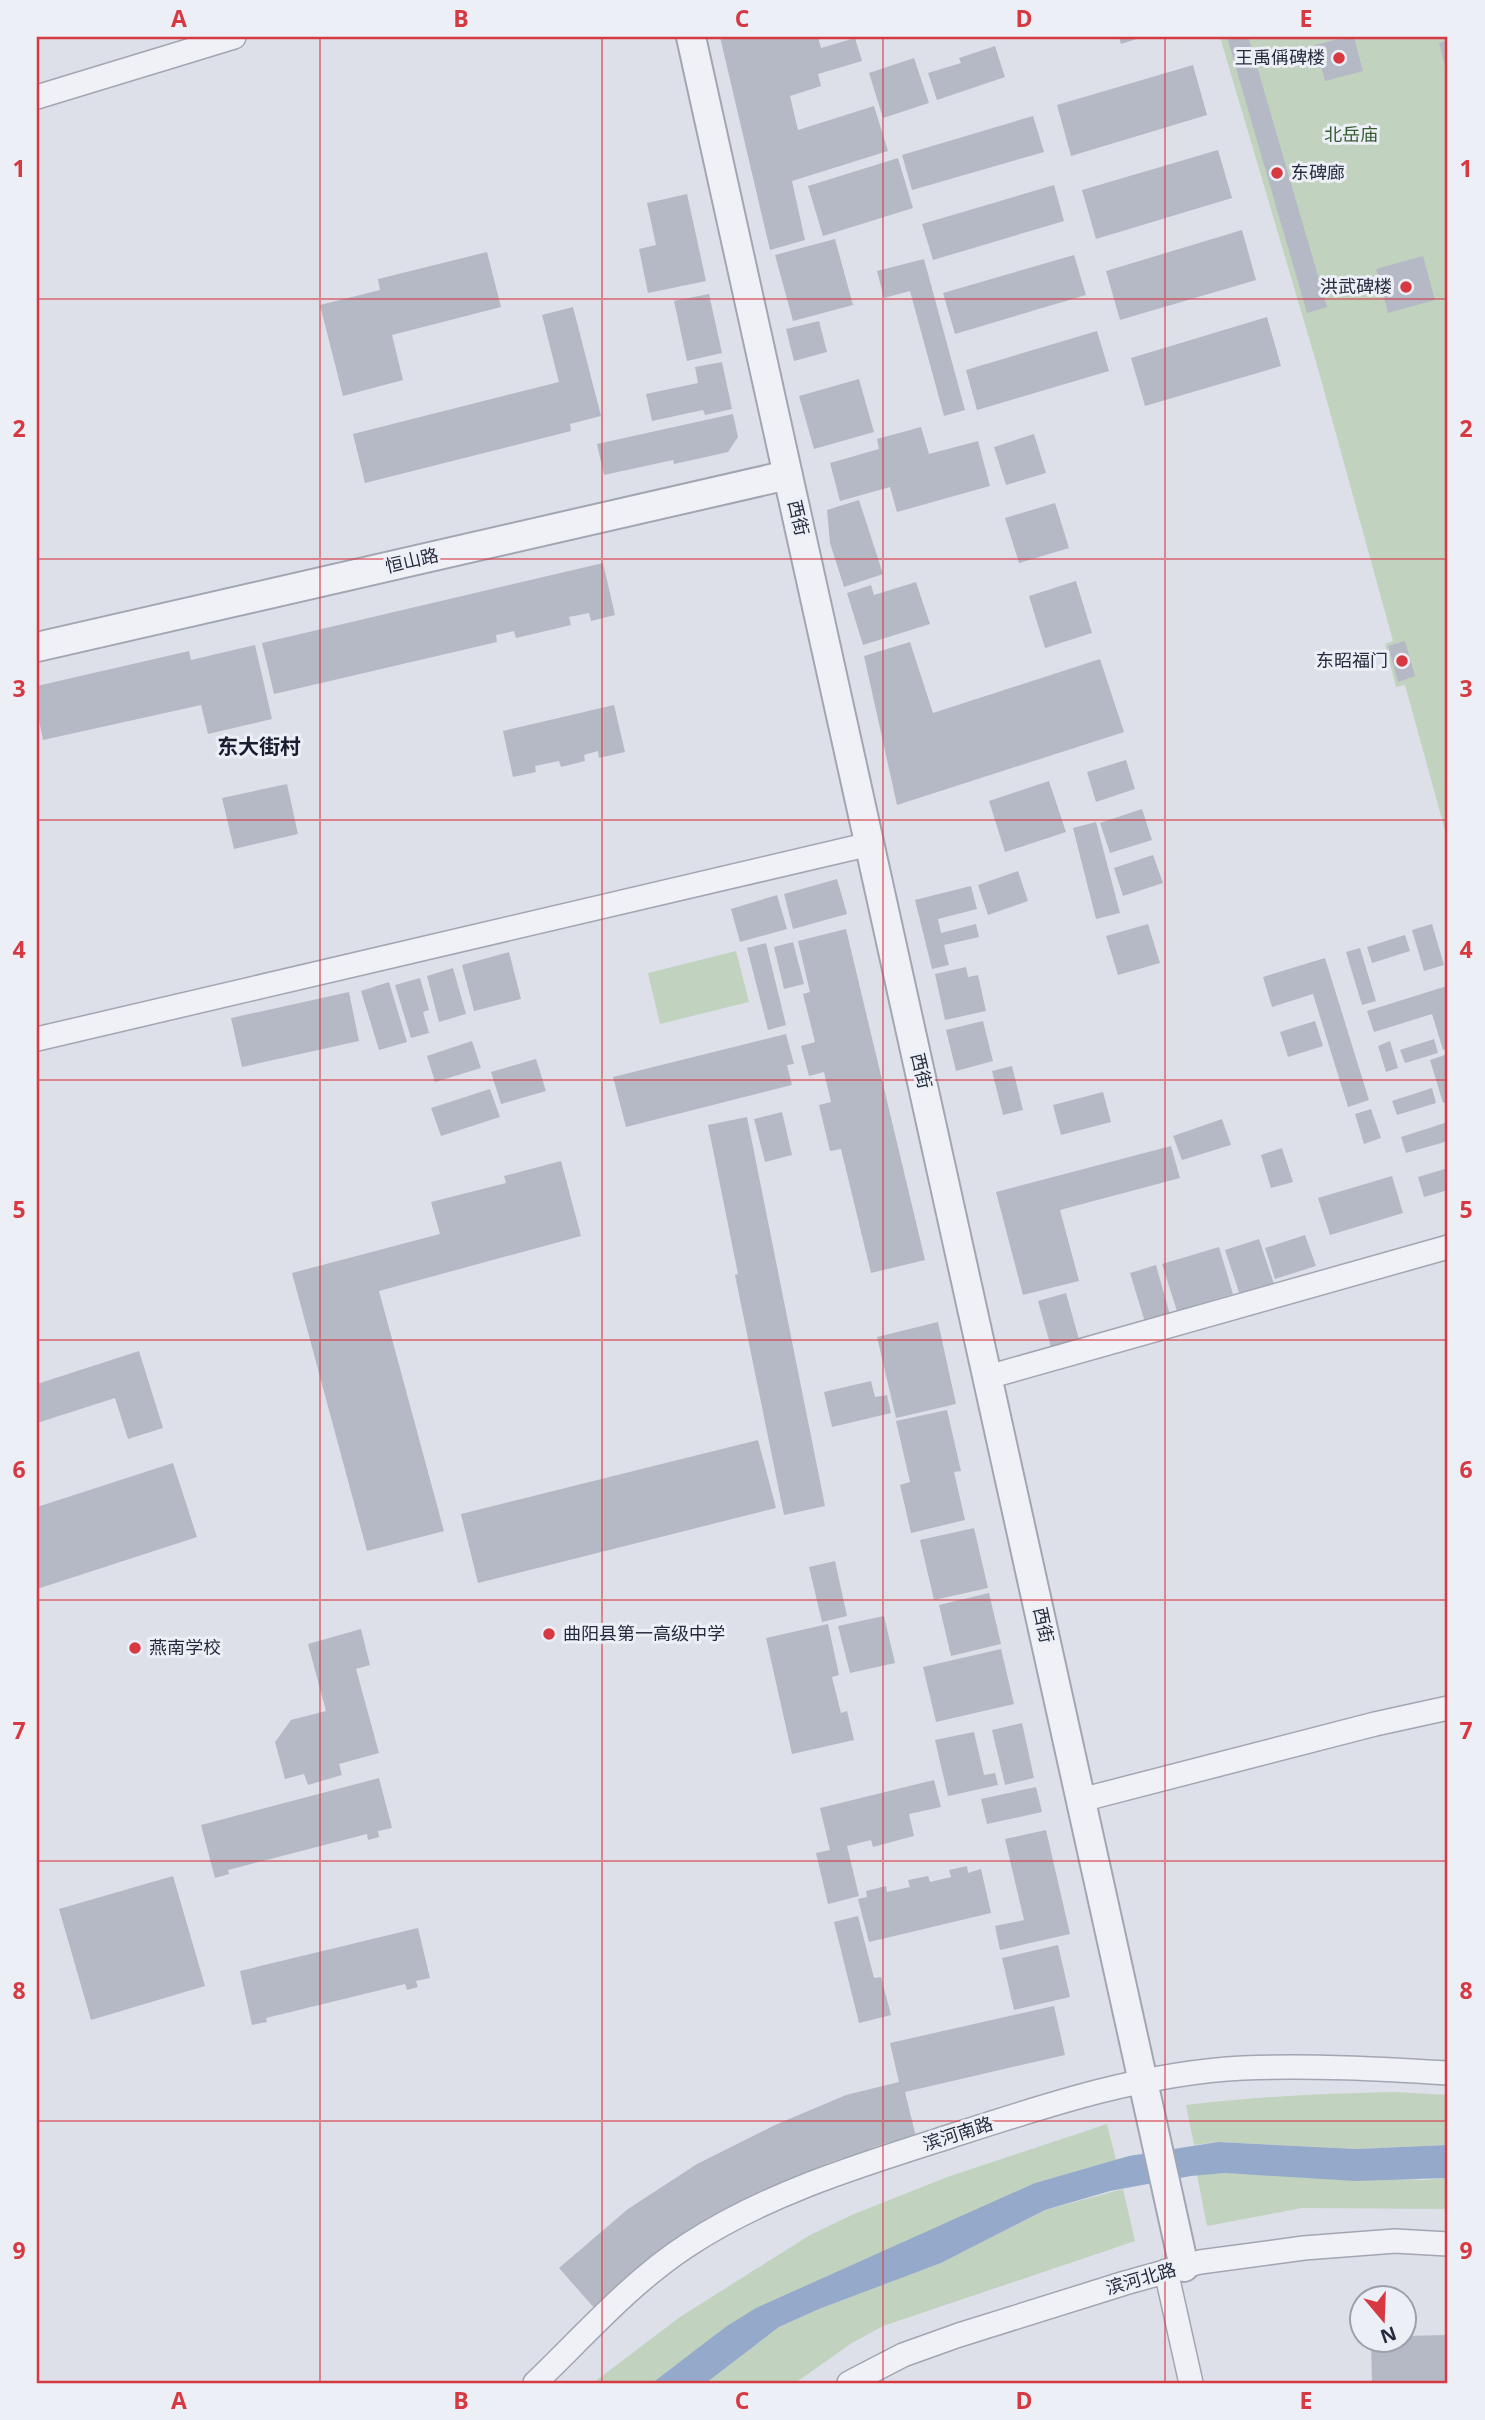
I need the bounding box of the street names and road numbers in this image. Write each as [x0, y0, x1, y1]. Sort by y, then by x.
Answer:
street label: 西街 [783, 498, 815, 538]
street label: 恒山路 [383, 542, 441, 578]
street label: 西街 [906, 1051, 938, 1091]
street label: 西街 [1028, 1605, 1059, 1645]
street label: 滨河南路 [920, 2111, 996, 2156]
street label: 滨河北路 [1103, 2257, 1179, 2299]

